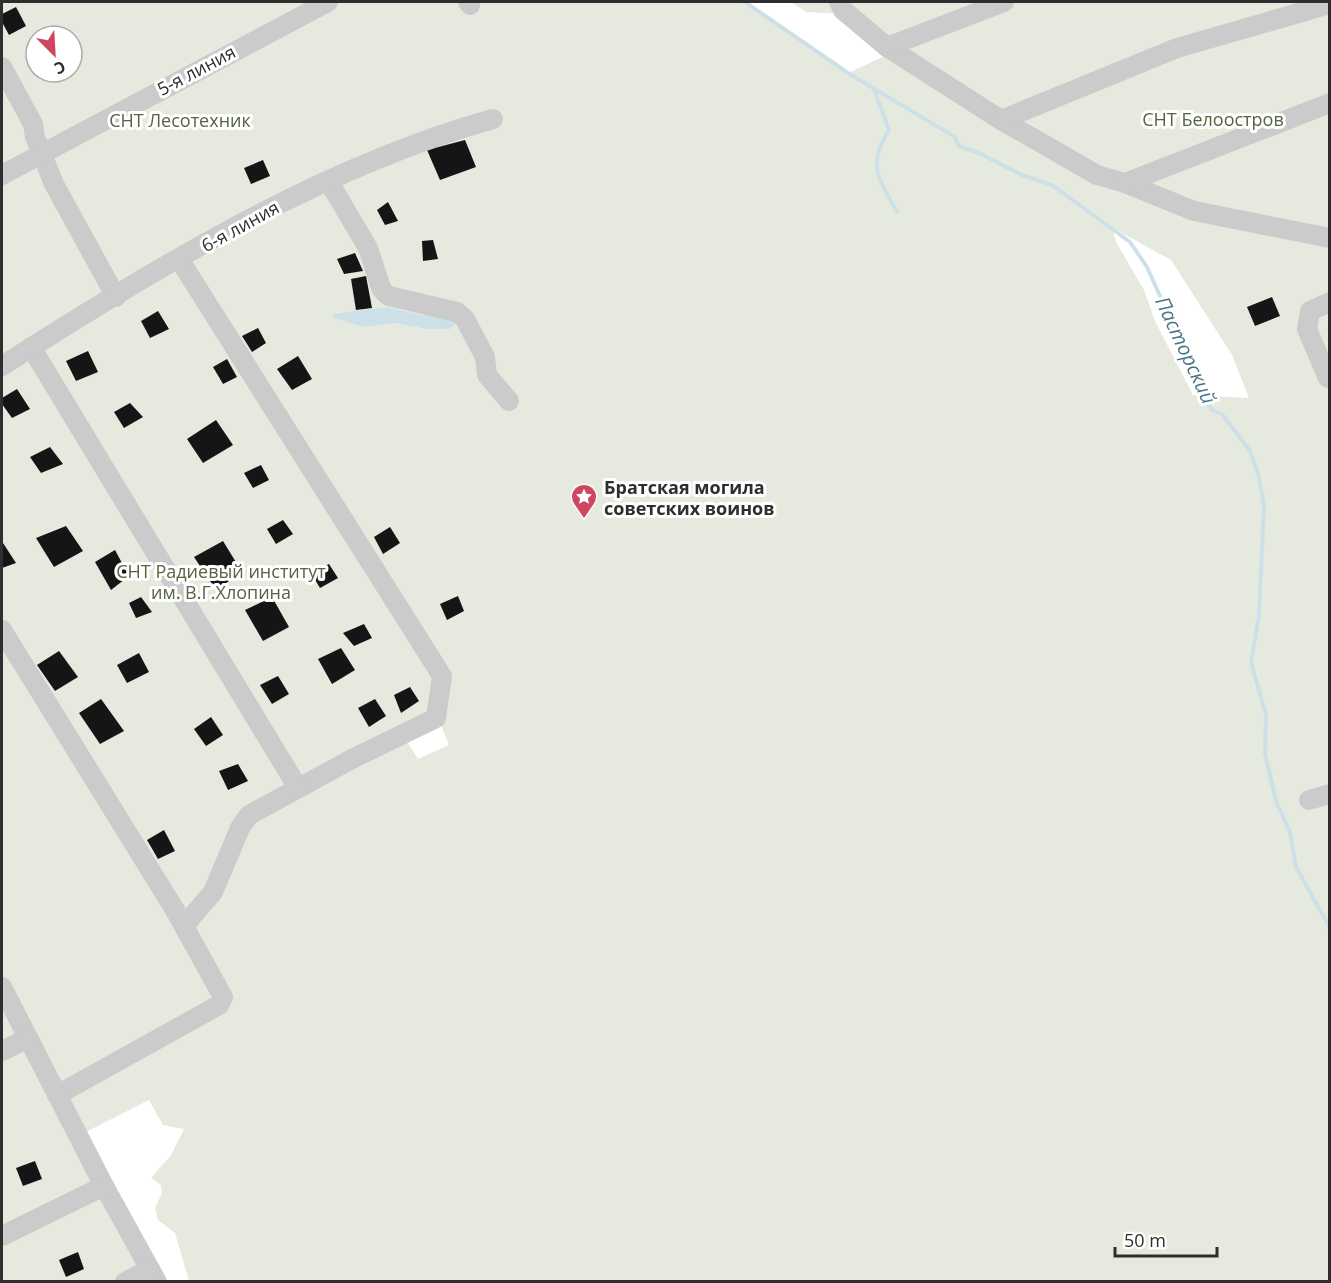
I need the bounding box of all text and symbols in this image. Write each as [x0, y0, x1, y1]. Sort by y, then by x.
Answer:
north arrow [24, 24, 84, 84]
street label: 5-я линия [153, 39, 239, 101]
text: С [51, 56, 69, 80]
park label: СНТ Белоостров [1142, 107, 1284, 131]
park label: СНТ Лесотехник [109, 108, 251, 132]
street label: 6-я линия [197, 195, 283, 257]
water label: Пасторский [1149, 292, 1223, 409]
place label: Братская могила советских воинов [604, 475, 775, 520]
place icon: Братская могила советских воинов [569, 482, 599, 520]
park label: СНТ Радиевый институт им. В.Г.Хлопина [116, 559, 326, 604]
scale bar [1115, 1220, 1217, 1258]
text: 50 m [1124, 1228, 1166, 1252]

